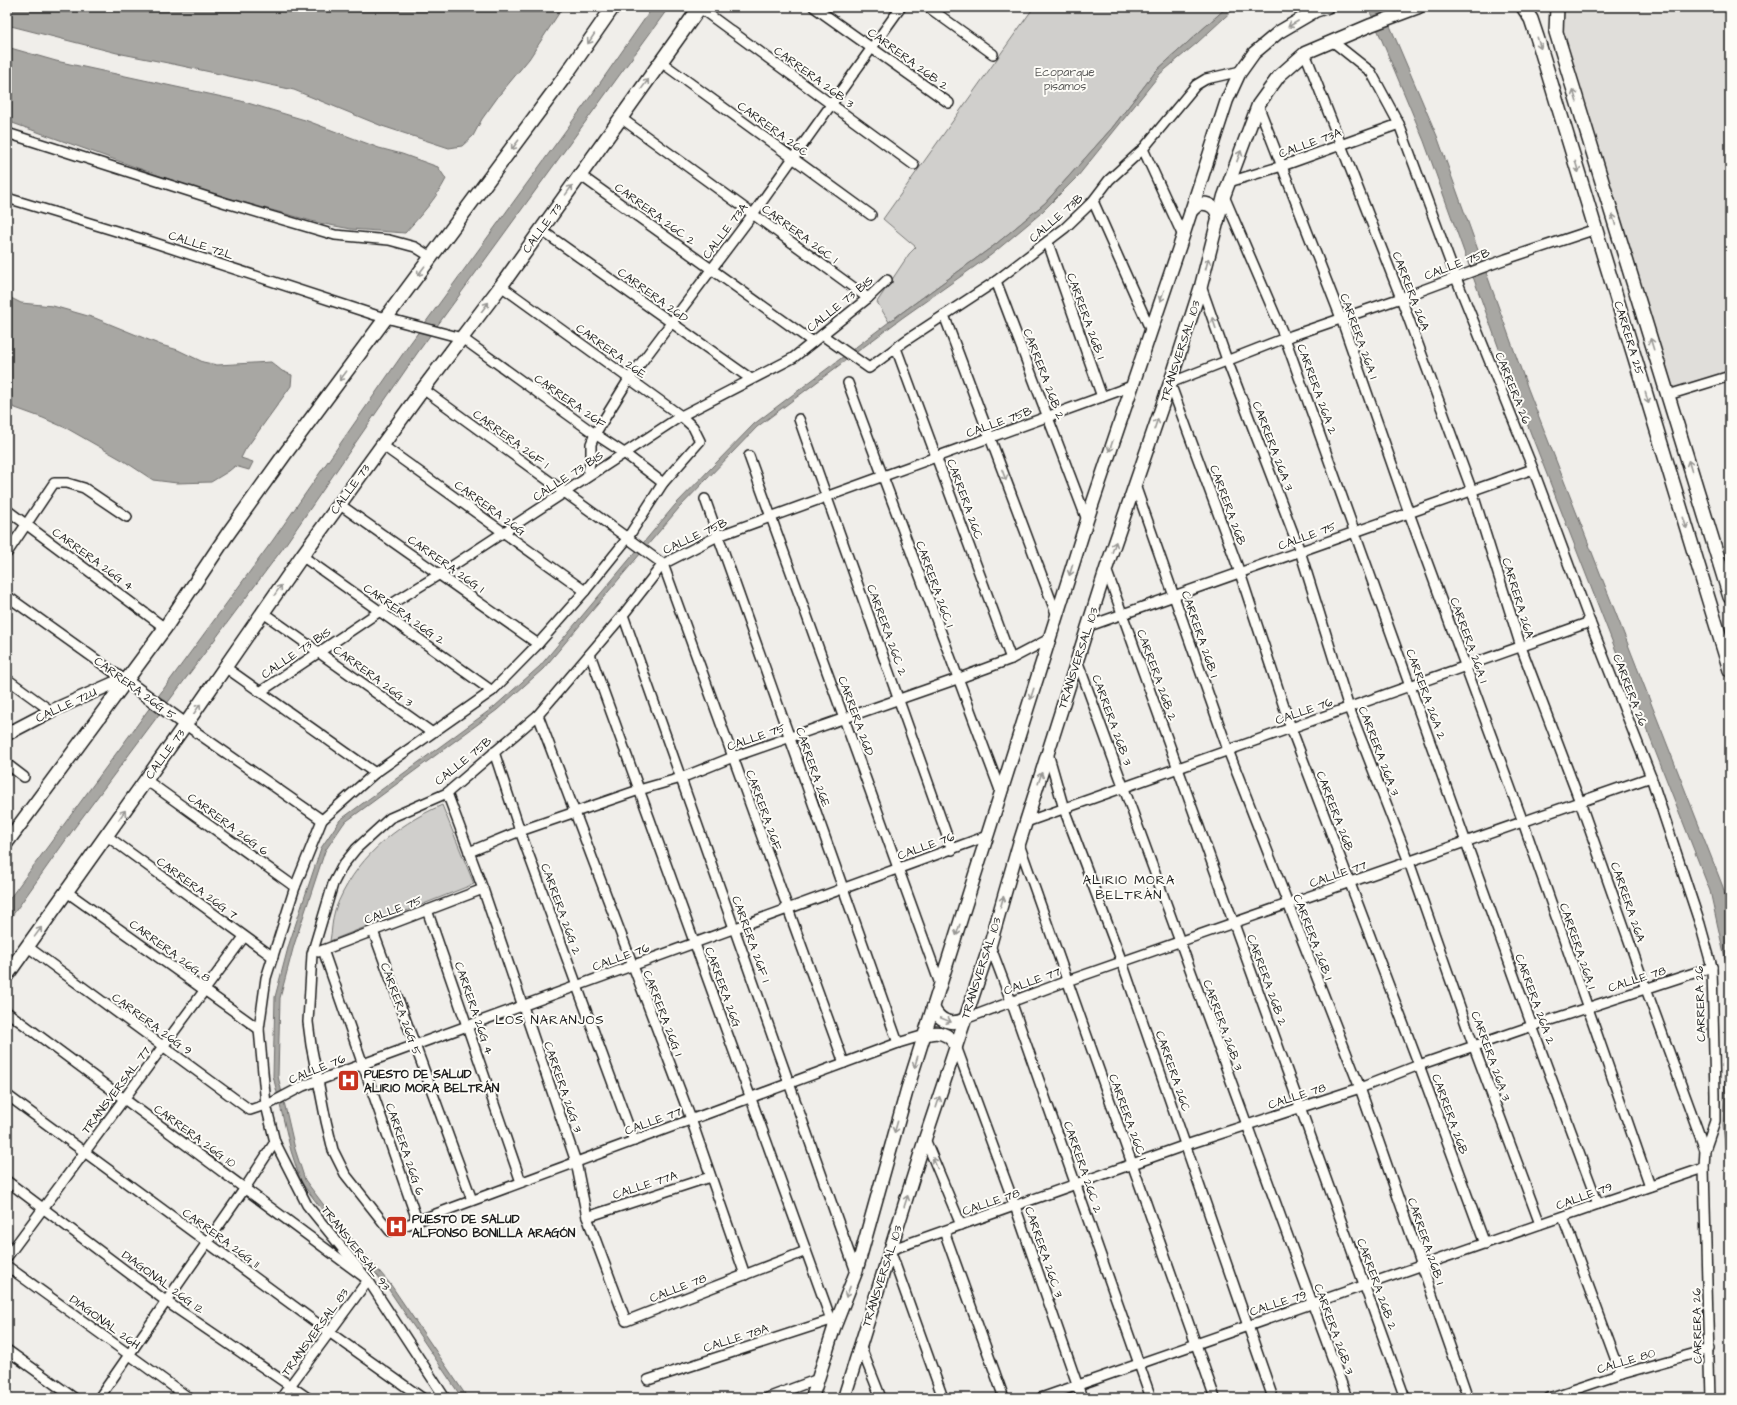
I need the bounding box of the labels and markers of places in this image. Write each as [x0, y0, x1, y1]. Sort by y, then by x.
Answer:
place label: PUESTO DE SALUD ALIRIO MORA BELTRÁN [364, 1066, 500, 1097]
hospital icon: PUESTO DE SALUD ALIRIO MORA BELTRÁN [336, 1068, 362, 1094]
place label: PUESTO DE SALUD ALFONSO BONILLA ARAGÓN [412, 1211, 576, 1242]
hospital icon: PUESTO DE SALUD ALFONSO BONILLA ARAGÓN [384, 1213, 410, 1239]

